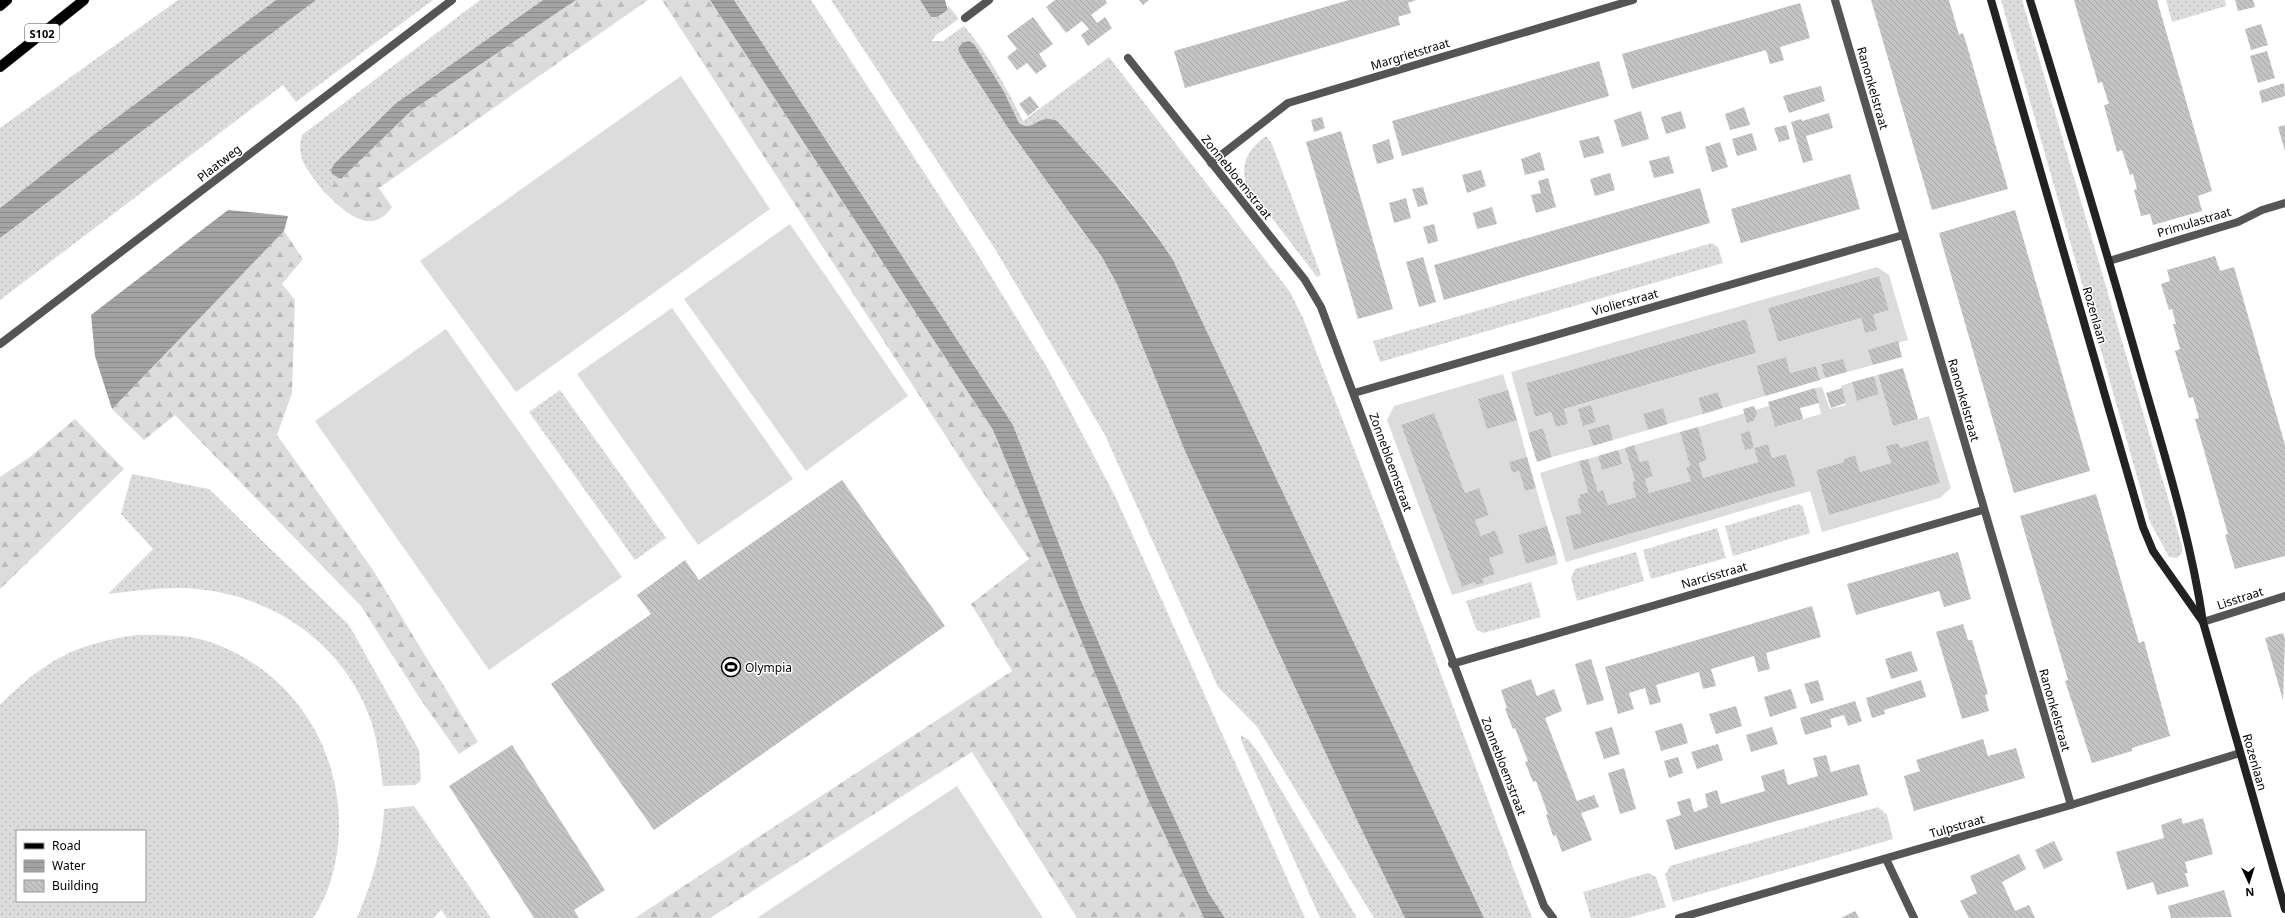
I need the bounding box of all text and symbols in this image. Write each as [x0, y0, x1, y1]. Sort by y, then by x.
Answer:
road number: S102 [25, 24, 59, 42]
street label: Margrietstraat [1369, 34, 1452, 74]
street label: Ranonkelstraat [1853, 45, 1893, 132]
street label: Zonnebloemstraat [1198, 131, 1277, 223]
street label: Plaatweg [193, 140, 245, 186]
street label: Primulastraat [2155, 203, 2234, 241]
street label: Violierstraat [1590, 284, 1661, 320]
street label: Rozenlaan [2079, 285, 2111, 345]
street label: Ranonkelstraat [1944, 357, 1984, 444]
street label: Zonnebloemstraat [1365, 410, 1417, 514]
street label: Narcisstraat [1679, 557, 1750, 593]
street label: Lisstraat [2215, 582, 2266, 613]
sports icon: Olympia [720, 656, 742, 678]
place label: Olympia [745, 659, 792, 676]
street label: Ranonkelstraat [2035, 667, 2075, 754]
street label: Zonnebloemstraat [1477, 714, 1531, 818]
street label: Rozenlaan [2239, 732, 2271, 792]
street label: Tulpstraat [1927, 810, 1987, 842]
legend [16, 830, 146, 902]
text: Road [52, 837, 81, 854]
text: Water [52, 857, 86, 874]
north arrow [2229, 862, 2269, 902]
text: Building [52, 877, 99, 894]
text: N [2245, 885, 2255, 900]

